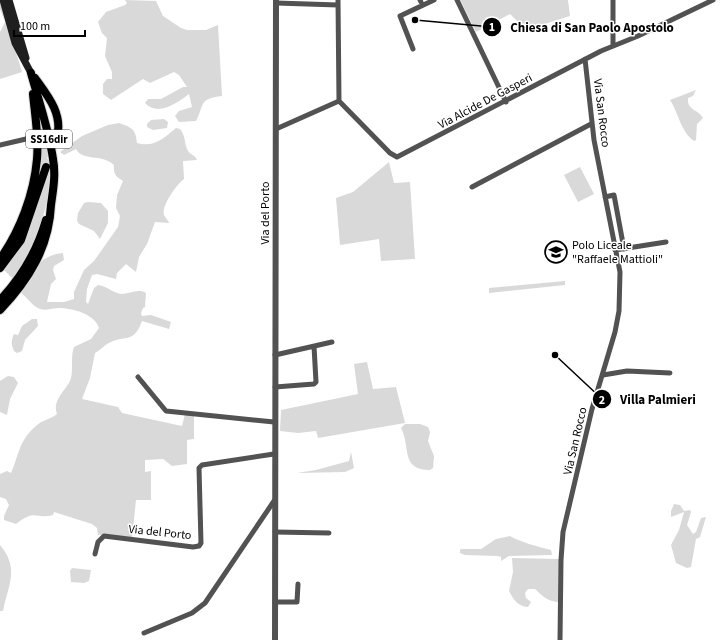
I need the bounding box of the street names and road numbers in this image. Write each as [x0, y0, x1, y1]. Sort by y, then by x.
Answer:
street label: Via Alcide De Gasperi [435, 69, 535, 133]
street label: Via San Rocco [589, 78, 614, 148]
road number: SS16dir [26, 130, 72, 148]
street label: Via del Porto [257, 181, 274, 245]
street label: Via San Rocco [559, 406, 592, 477]
street label: Via del Porto [128, 521, 192, 544]

